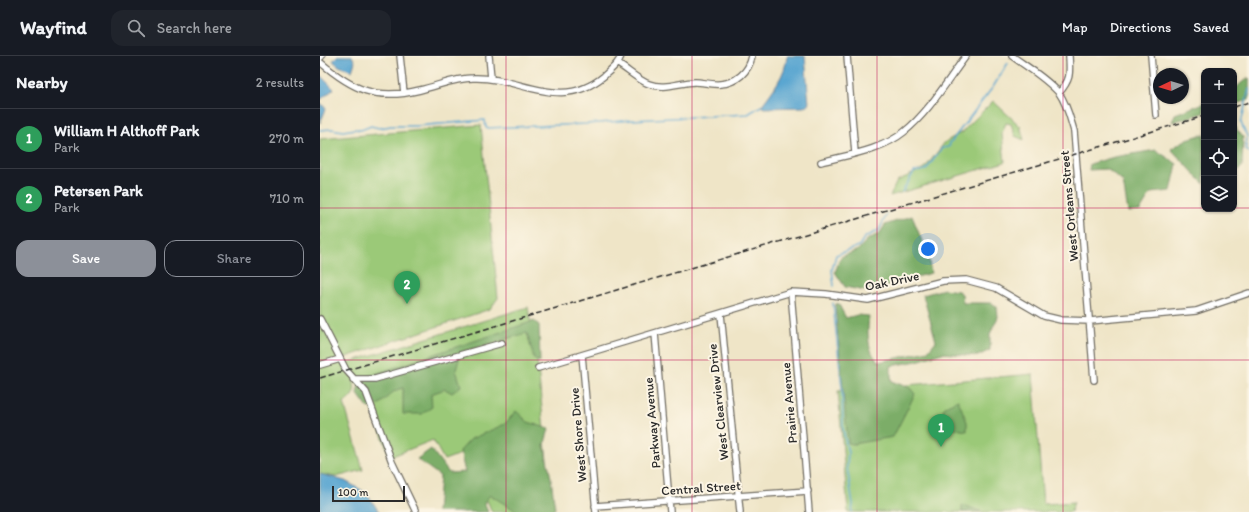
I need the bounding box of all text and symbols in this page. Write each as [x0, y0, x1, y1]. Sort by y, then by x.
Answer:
search box [111, 10, 391, 46]
text: Wayfind [20, 16, 87, 39]
icon: search [125, 17, 147, 39]
text: Search here [157, 19, 232, 37]
text: Map [1062, 19, 1088, 36]
text: Directions [1110, 19, 1171, 36]
text: Saved [1193, 19, 1229, 36]
north arrow [1153, 68, 1189, 104]
map controls [1201, 68, 1237, 212]
button: + [1201, 68, 1237, 104]
text: Nearby [16, 72, 68, 92]
text: 2 results [256, 75, 304, 90]
button: − [1201, 104, 1237, 140]
text: William H Althoff Park [54, 122, 200, 140]
text: 1 [26, 131, 32, 146]
text: 270 m [269, 131, 304, 146]
text: Park [54, 140, 80, 155]
button: locate [1201, 140, 1237, 176]
street label: West Orleans Street [1057, 150, 1081, 262]
button: layers [1201, 176, 1237, 212]
text: Petersen Park [54, 182, 143, 200]
text: 2 [26, 191, 32, 206]
text: 710 m [270, 191, 304, 206]
text: Park [54, 200, 80, 215]
your location [918, 239, 938, 259]
button: Save [16, 240, 156, 277]
button: Share [164, 240, 304, 277]
street label: Oak Drive [864, 268, 920, 294]
pin: 2 [394, 271, 420, 304]
street label: West Clearview Drive [704, 343, 732, 461]
street label: Prairie Avenue [778, 362, 800, 444]
street label: Parkway Avenue [641, 377, 663, 469]
street label: West Shore Drive [566, 387, 590, 483]
pin: 1 [928, 414, 954, 447]
street label: Central Street [661, 478, 741, 498]
scale bar [332, 484, 405, 503]
text: 100 m [338, 486, 368, 499]

